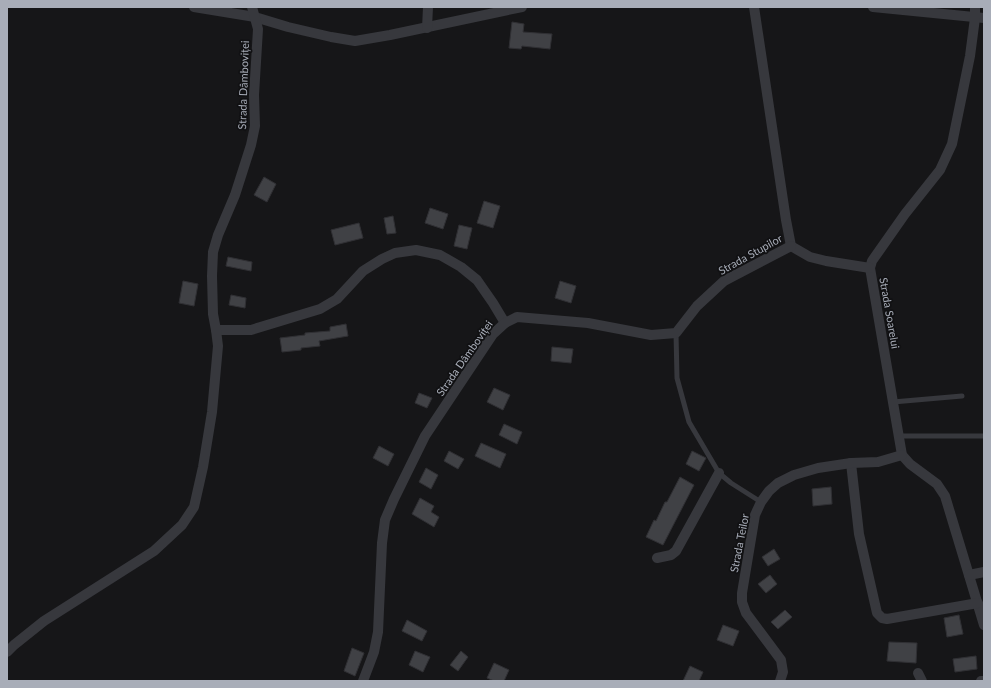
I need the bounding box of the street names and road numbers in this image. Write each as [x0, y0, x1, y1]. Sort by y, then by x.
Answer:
street label: Strada Dâmboviței [235, 40, 251, 130]
street label: Strada Stupilor [716, 231, 784, 277]
street label: Strada Soarelui [877, 276, 903, 350]
street label: Strada Dâmboviței [433, 317, 495, 398]
street label: Strada Teilor [727, 513, 751, 573]

